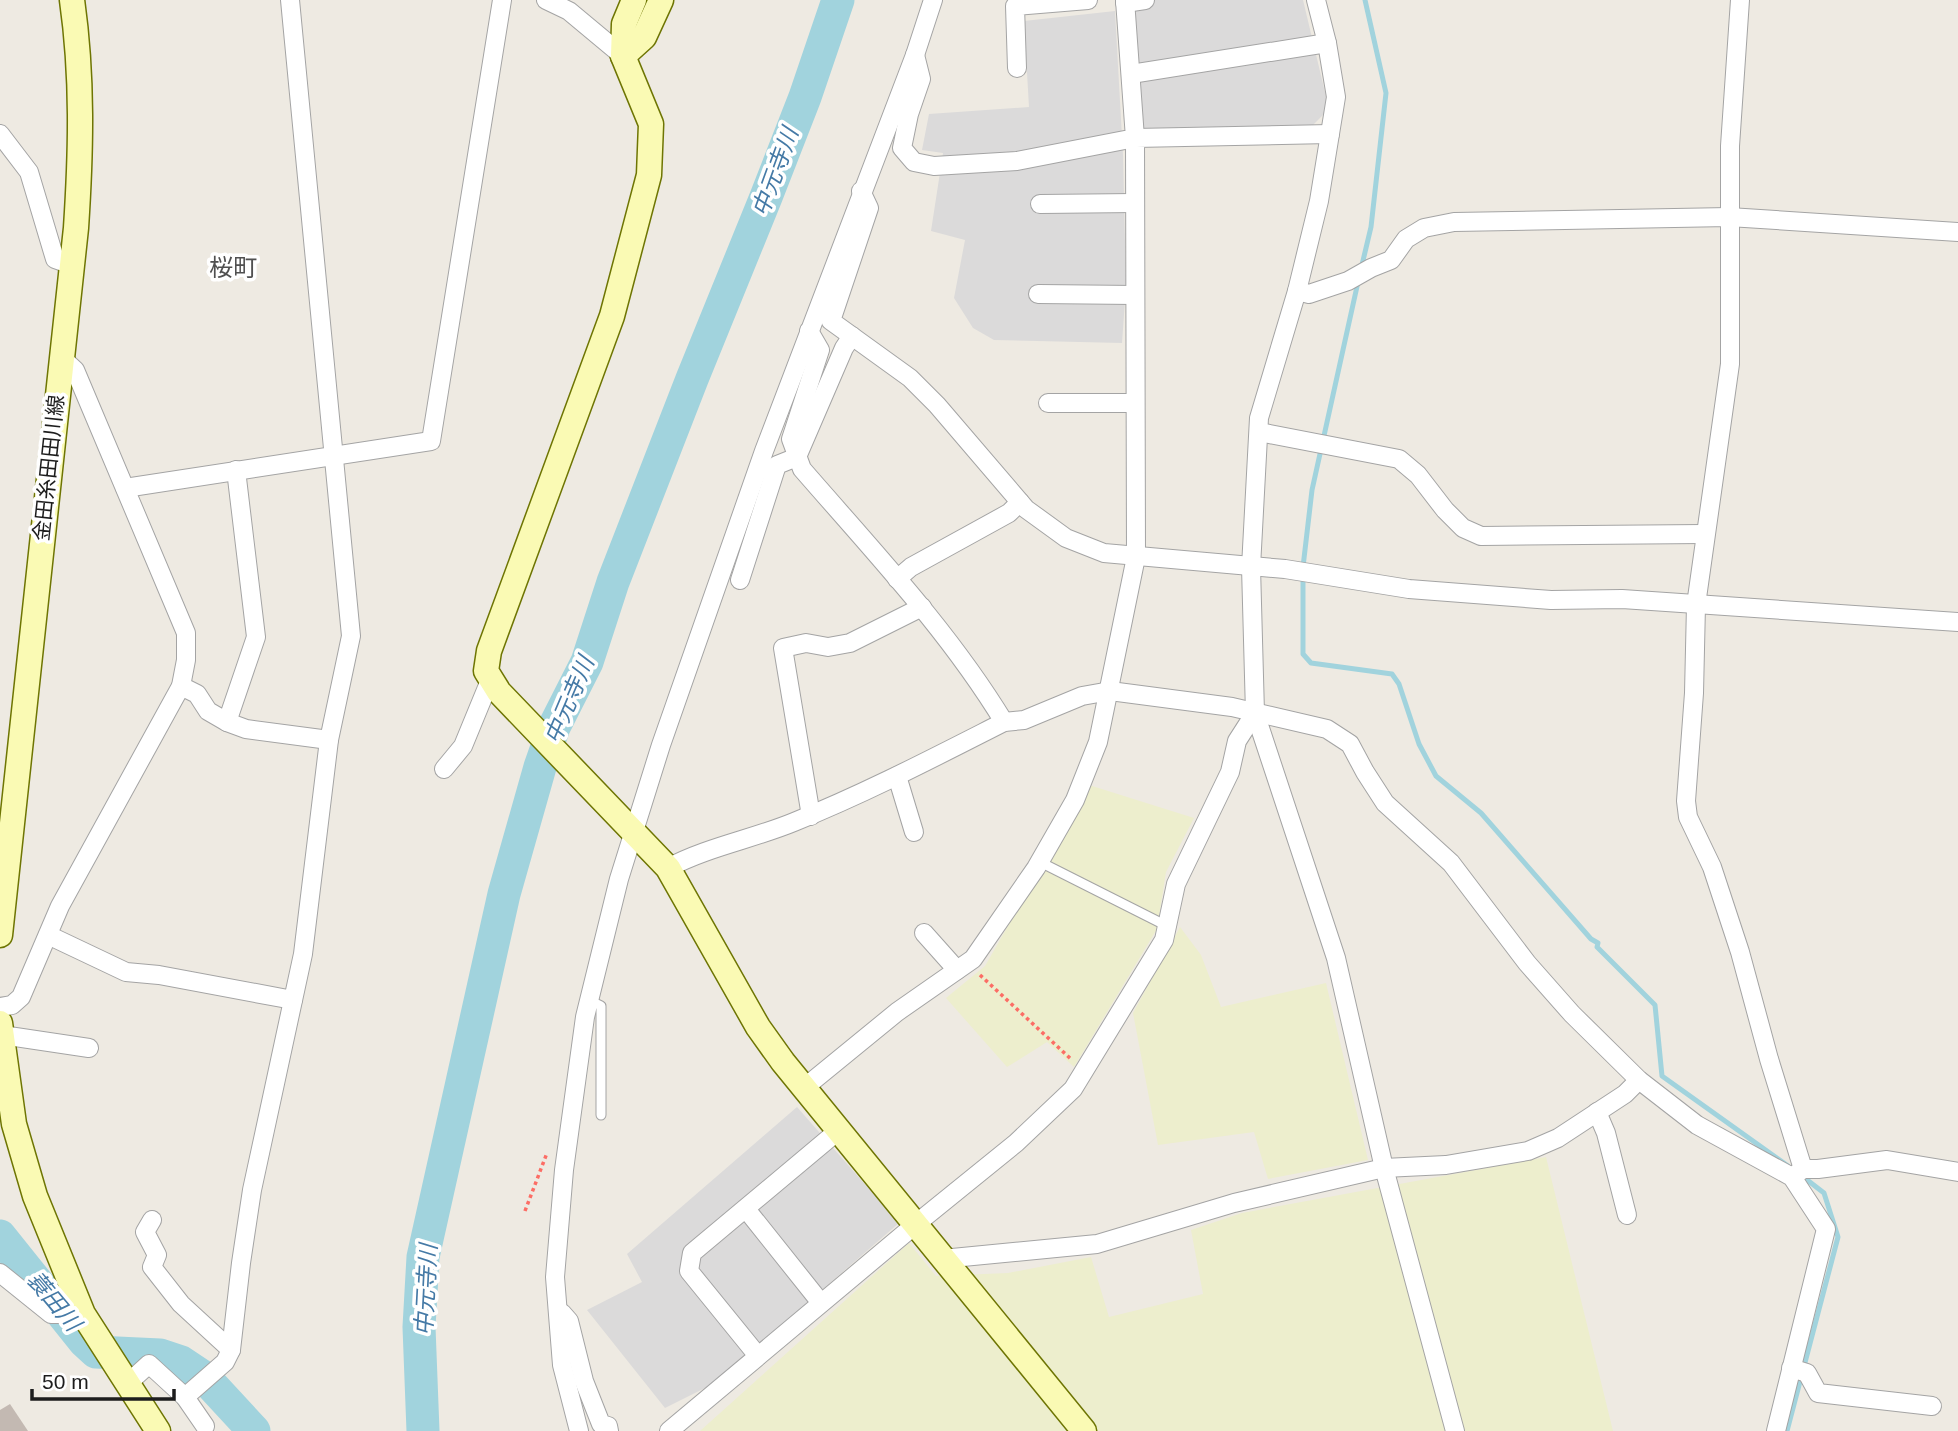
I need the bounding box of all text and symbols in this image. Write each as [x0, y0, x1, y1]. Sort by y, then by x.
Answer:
water label: 中元寺川 [747, 122, 804, 220]
district label: 桜町 [209, 254, 257, 281]
street label: 金田糸田田川線 [29, 394, 68, 542]
water label: 中元寺川 [539, 650, 600, 747]
water label: 中元寺川 [411, 1240, 442, 1337]
water label: 蓑田川 [22, 1266, 88, 1338]
scale bar [32, 1358, 173, 1402]
text: 50 m [42, 1370, 89, 1393]

